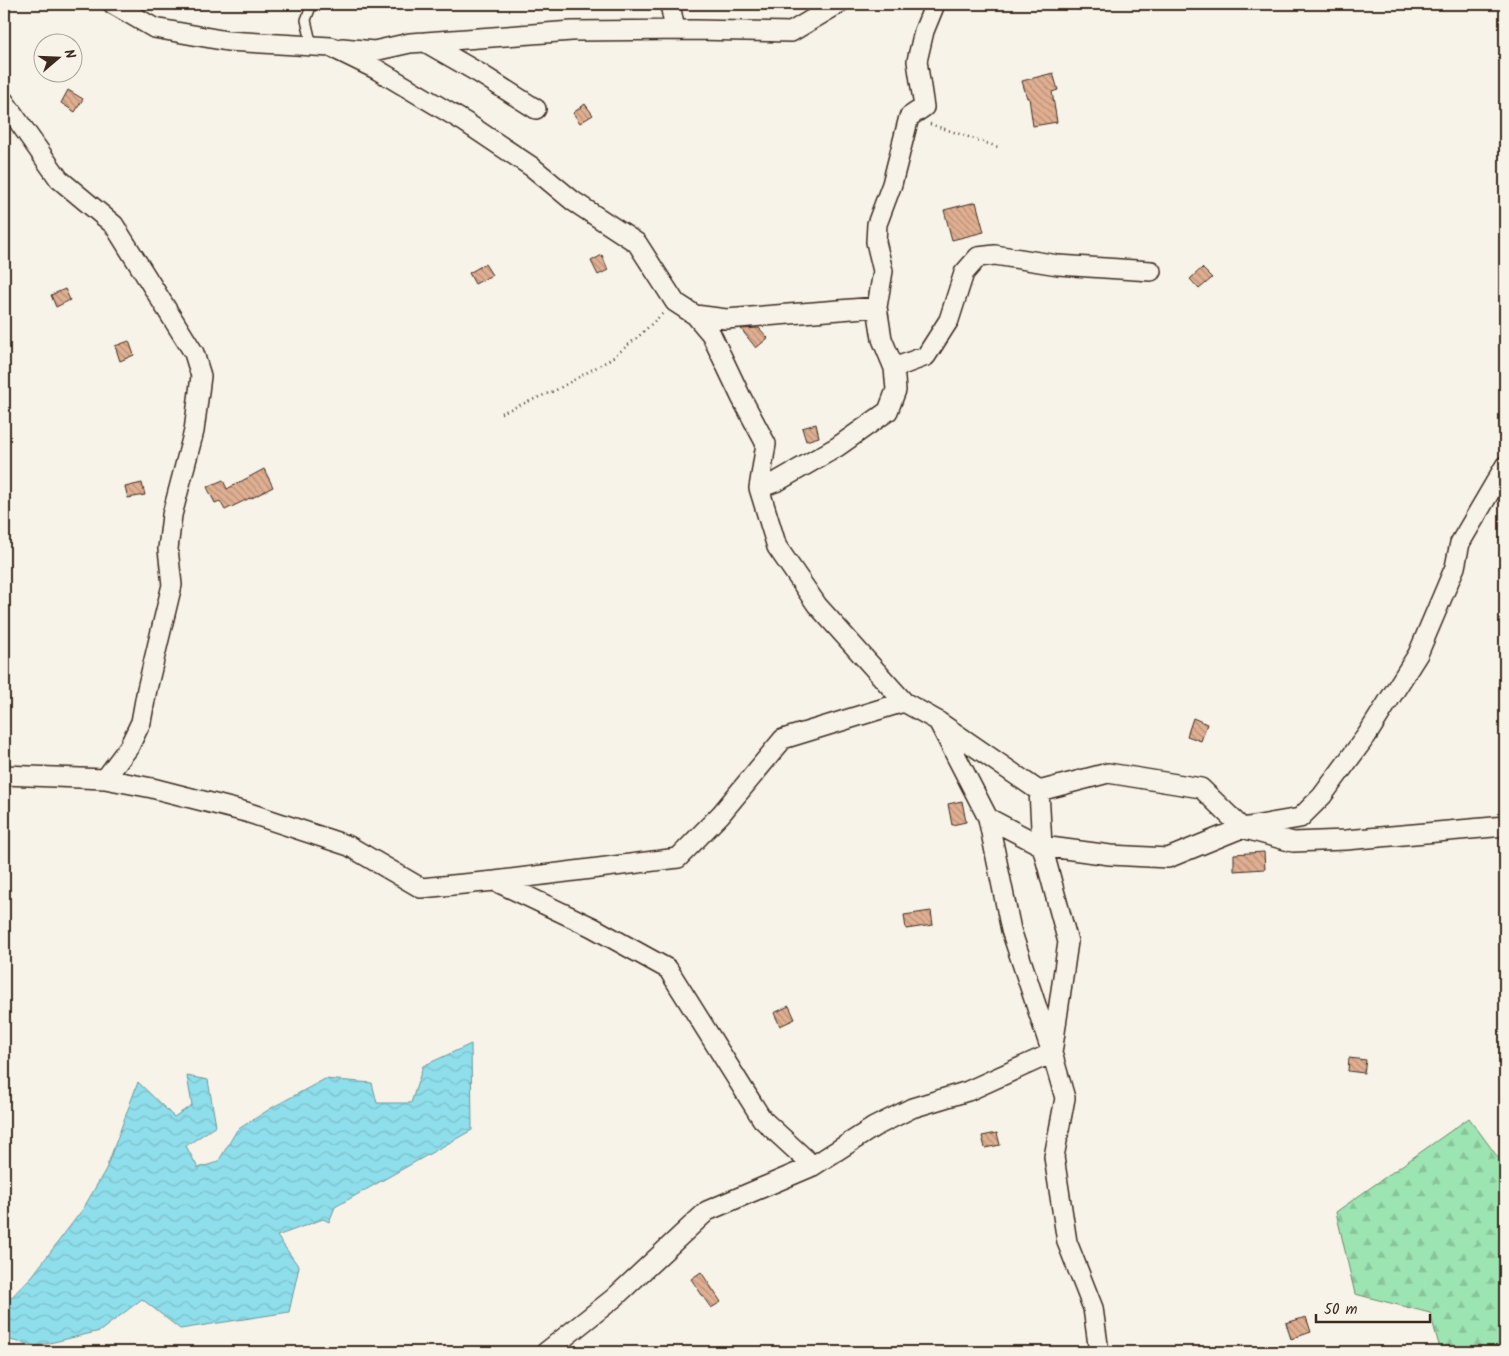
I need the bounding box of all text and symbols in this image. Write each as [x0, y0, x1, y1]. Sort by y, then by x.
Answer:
north arrow [32, 32, 82, 82]
text: N [58, 46, 81, 62]
scale bar [1316, 1291, 1430, 1323]
text: 50 m [1324, 1298, 1358, 1322]

